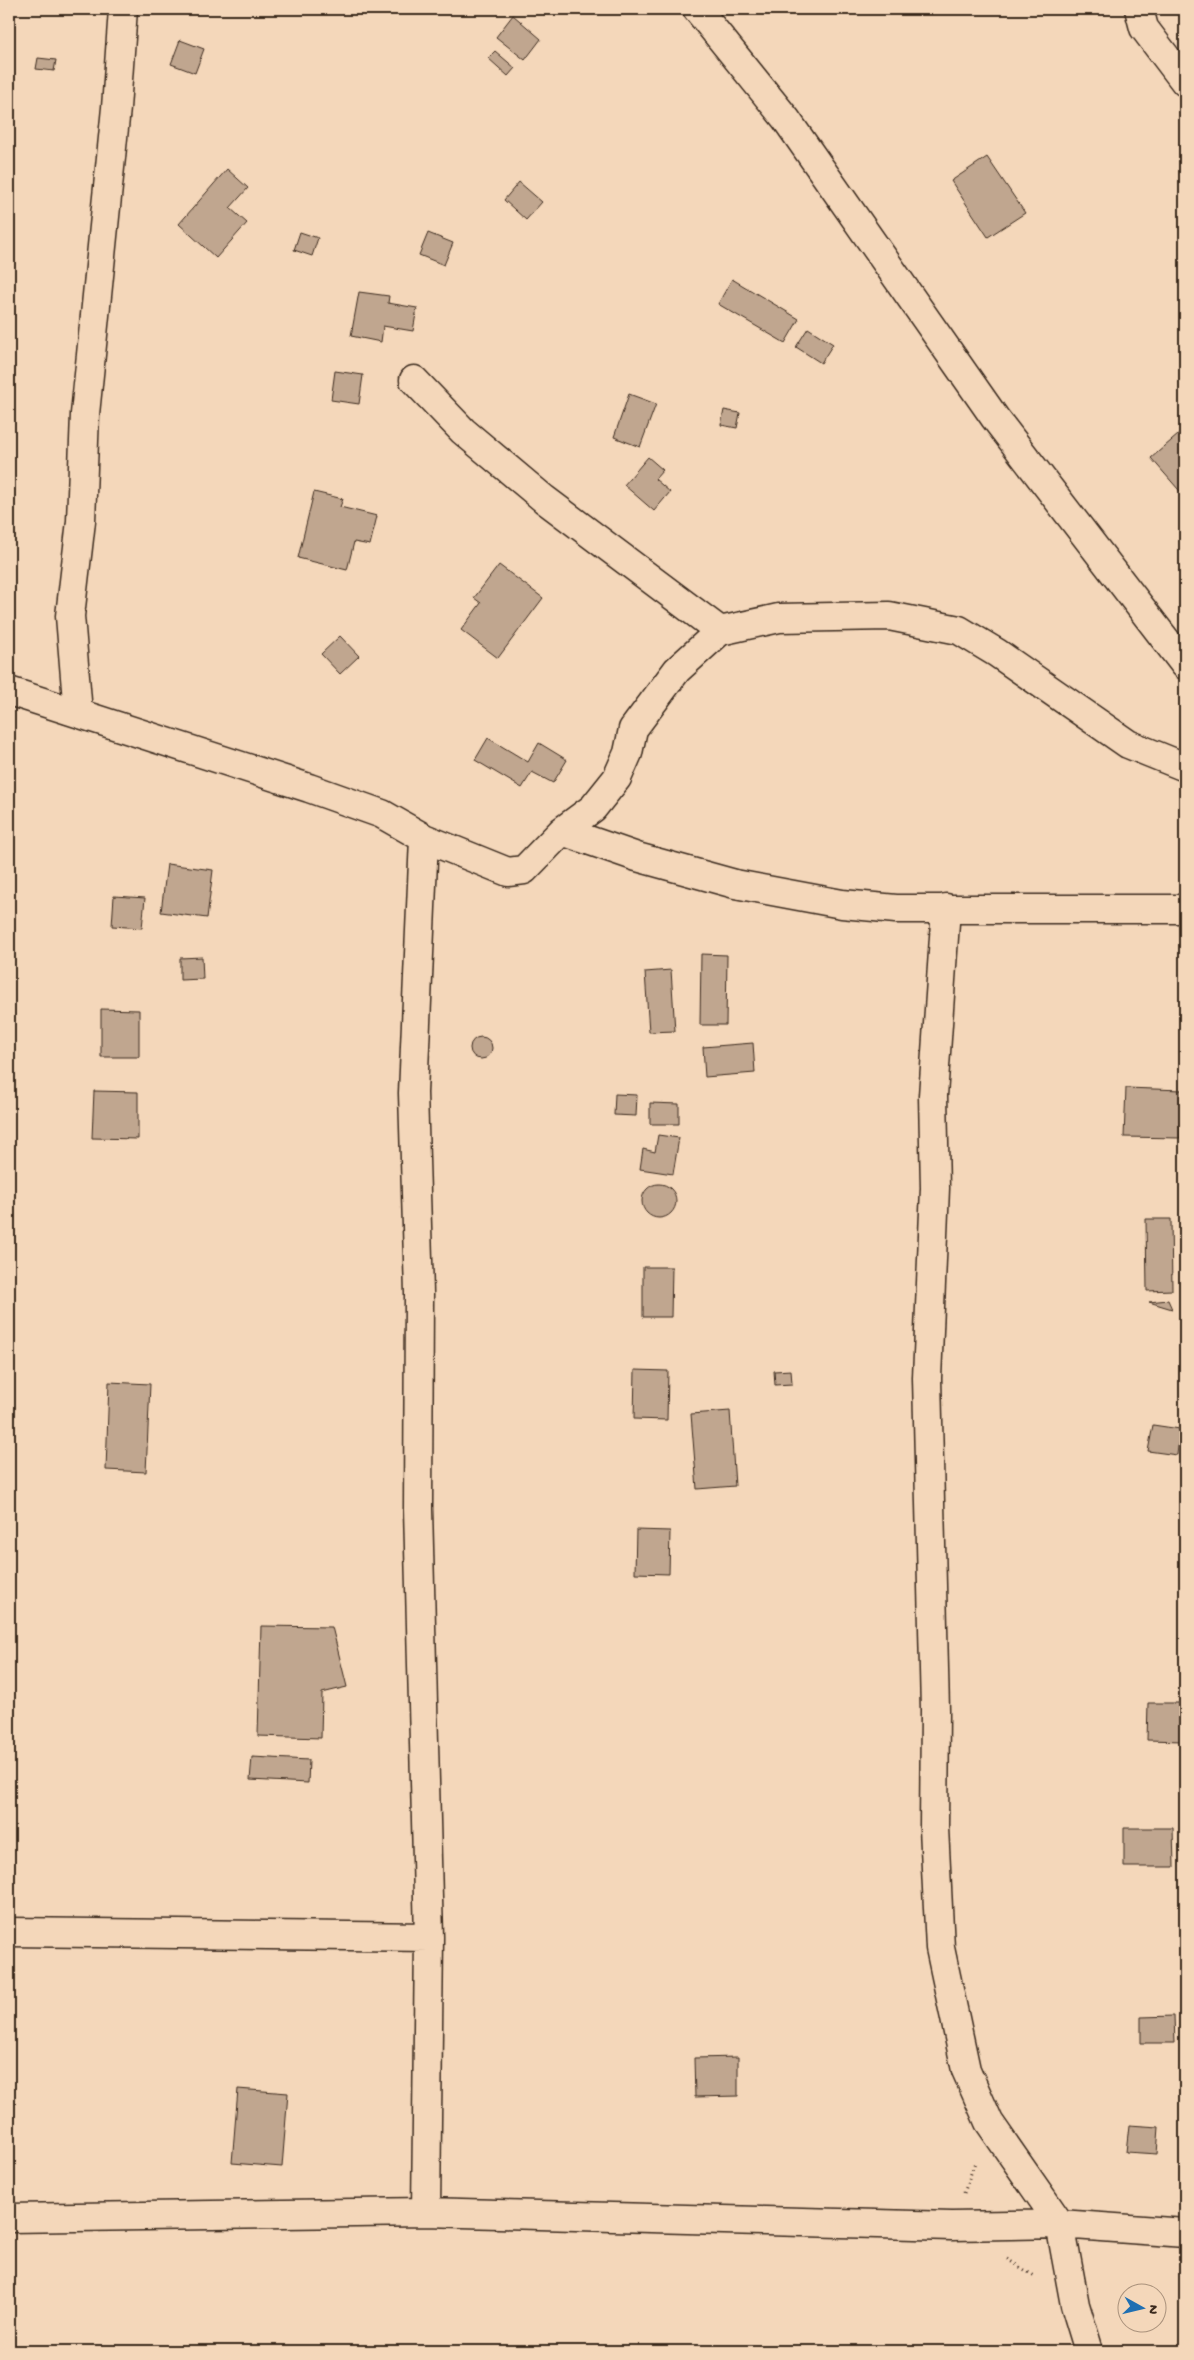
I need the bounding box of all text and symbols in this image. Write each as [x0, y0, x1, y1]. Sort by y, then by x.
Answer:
north arrow [1116, 2282, 1166, 2332]
text: N [1143, 2304, 1161, 2315]

